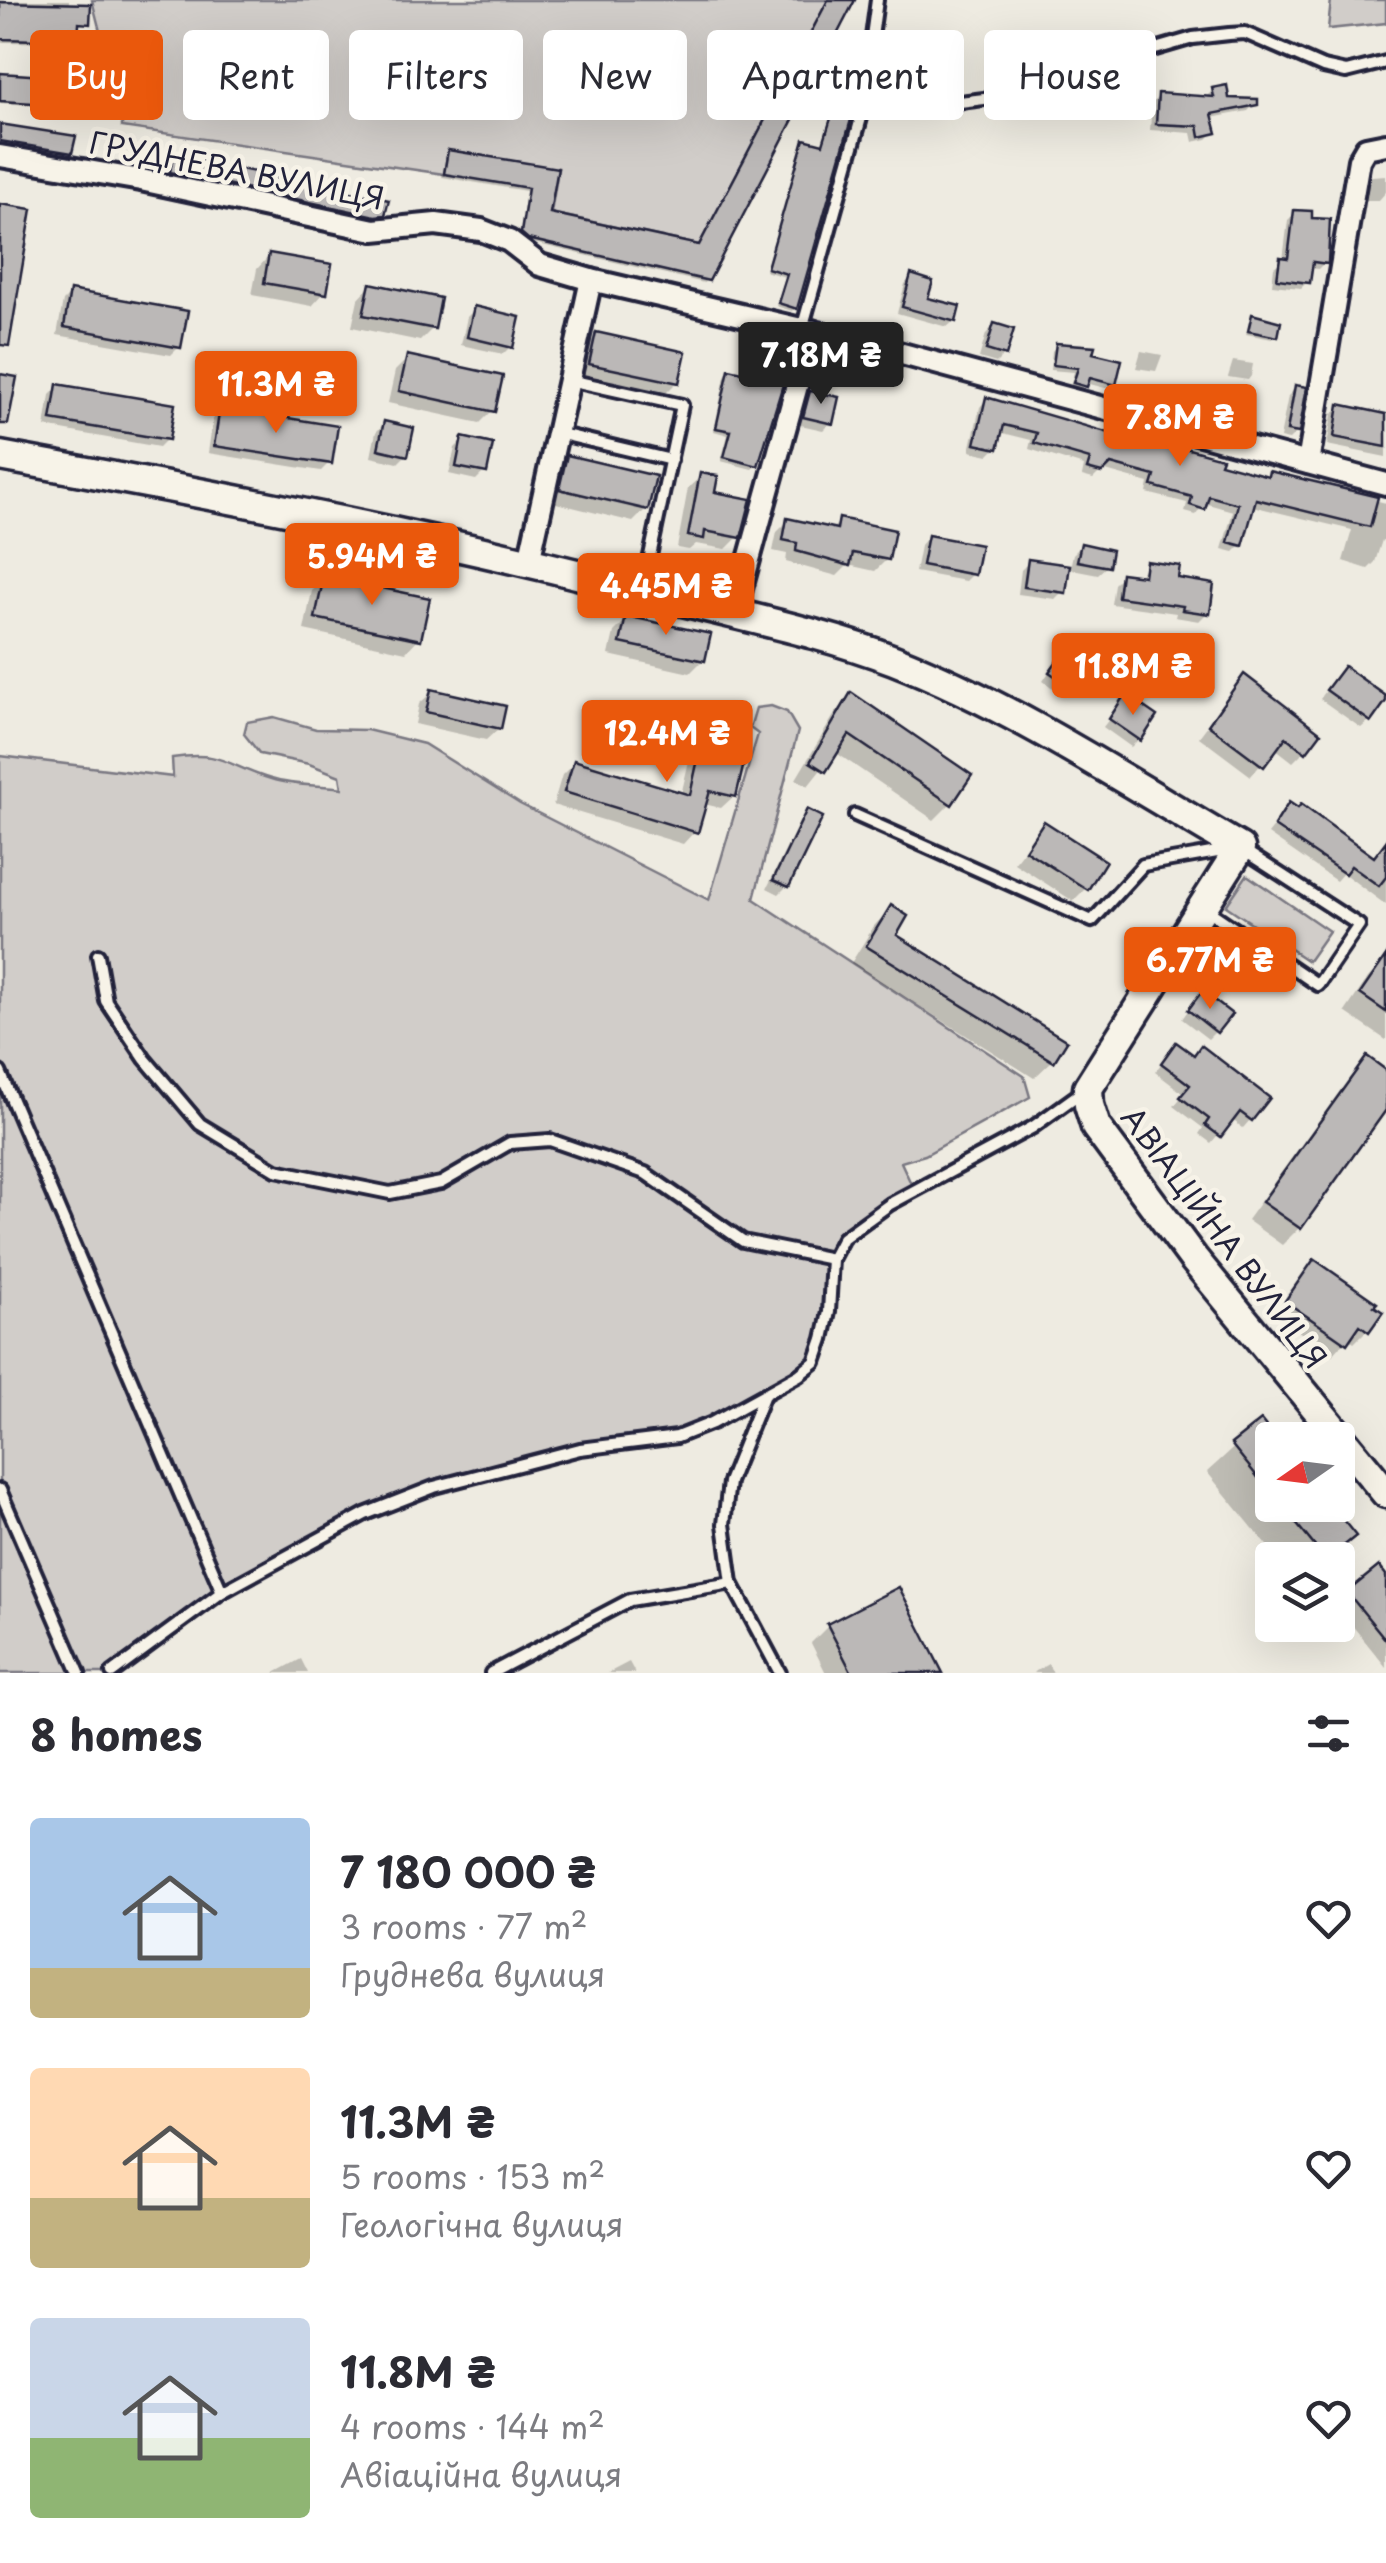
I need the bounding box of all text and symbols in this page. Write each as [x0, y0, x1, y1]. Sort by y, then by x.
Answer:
chip: Buy [30, 30, 163, 120]
chip: Rent [183, 30, 329, 120]
chip: Filters [349, 30, 523, 120]
chip: New [543, 30, 687, 120]
chip: Apartment [707, 30, 964, 120]
chip: House [984, 30, 1156, 120]
street label: ГРУДНЕВА ВУЛИЦЯ [86, 118, 388, 220]
pin: 7.18M ₴ [729, 322, 913, 407]
text: 7.18M ₴ [760, 330, 882, 378]
pin: 11.3M ₴ [184, 351, 368, 436]
text: 11.3M ₴ [217, 359, 335, 407]
pin: 7.8M ₴ [1099, 384, 1261, 469]
text: 7.8M ₴ [1126, 392, 1234, 440]
pin: 5.94M ₴ [280, 523, 464, 608]
text: 5.94M ₴ [307, 531, 437, 579]
pin: 4.45M ₴ [574, 553, 758, 638]
text: 4.45M ₴ [599, 561, 733, 609]
pin: 11.8M ₴ [1041, 633, 1225, 718]
text: 11.8M ₴ [1074, 641, 1192, 689]
pin: 12.4M ₴ [575, 700, 759, 785]
text: 12.4M ₴ [604, 708, 730, 756]
pin: 6.77M ₴ [1118, 927, 1302, 1012]
text: 6.77M ₴ [1146, 935, 1274, 983]
street label: АВІАЦІЙНА ВУЛИЦЯ [1111, 1096, 1339, 1378]
north arrow [1255, 1422, 1355, 1522]
map controls [1255, 1422, 1355, 1642]
button: layers [1255, 1542, 1355, 1642]
text: 8 homes [30, 1702, 203, 1765]
icon: filters [1301, 1706, 1356, 1761]
text: 7 180 000 ₴ [340, 1839, 596, 1902]
icon: home [110, 1858, 230, 1978]
icon: heart [1301, 1891, 1356, 1946]
text: 3 rooms · 77 m² [340, 1902, 588, 1950]
text: Груднева вулиця [340, 1950, 605, 1998]
text: 11.3M ₴ [340, 2089, 495, 2152]
icon: home [110, 2108, 230, 2228]
icon: heart [1301, 2141, 1356, 2196]
text: 5 rooms · 153 m² [340, 2152, 605, 2200]
text: Геологічна вулиця [340, 2200, 624, 2248]
text: 11.8M ₴ [340, 2339, 496, 2402]
icon: home [110, 2358, 230, 2478]
icon: heart [1301, 2391, 1356, 2446]
text: 4 rooms · 144 m² [340, 2402, 605, 2450]
text: Авіаційна вулиця [340, 2450, 622, 2498]

